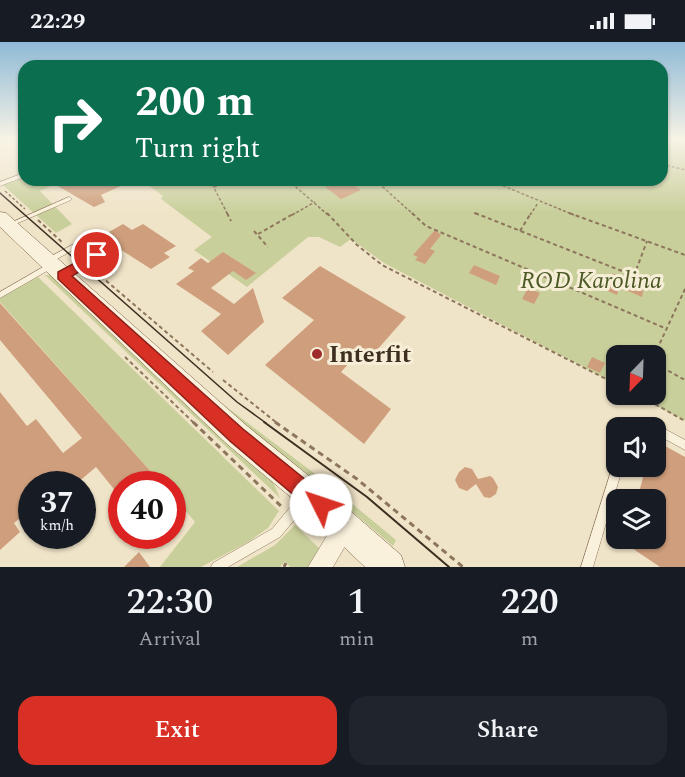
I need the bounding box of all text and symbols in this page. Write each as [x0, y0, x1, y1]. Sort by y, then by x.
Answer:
text: 22:29 [30, 5, 85, 38]
text: 200 m [135, 71, 254, 134]
icon: right [36, 84, 114, 162]
text: Turn right [135, 128, 260, 170]
pin [71, 229, 122, 280]
icon: arrive [80, 238, 113, 271]
park label: ROD Karolina [520, 263, 662, 299]
place label: Interfit [329, 337, 411, 373]
north arrow [606, 345, 666, 405]
map controls [606, 345, 666, 549]
marker: Interfit [310, 347, 324, 361]
button: sound [606, 417, 666, 477]
speed limit sign: 40 [108, 471, 186, 549]
position arrow [289, 473, 353, 537]
text: 37 [40, 480, 74, 526]
button: layers [606, 489, 666, 549]
text: km/h [40, 514, 74, 537]
text: 22:30 [126, 575, 213, 630]
text: 1 [347, 575, 366, 630]
text: 220 [501, 575, 559, 630]
text: Arrival [139, 624, 201, 654]
text: min [339, 624, 374, 654]
text: m [521, 624, 538, 654]
button: Exit [18, 696, 337, 765]
button: Share [349, 696, 667, 765]

